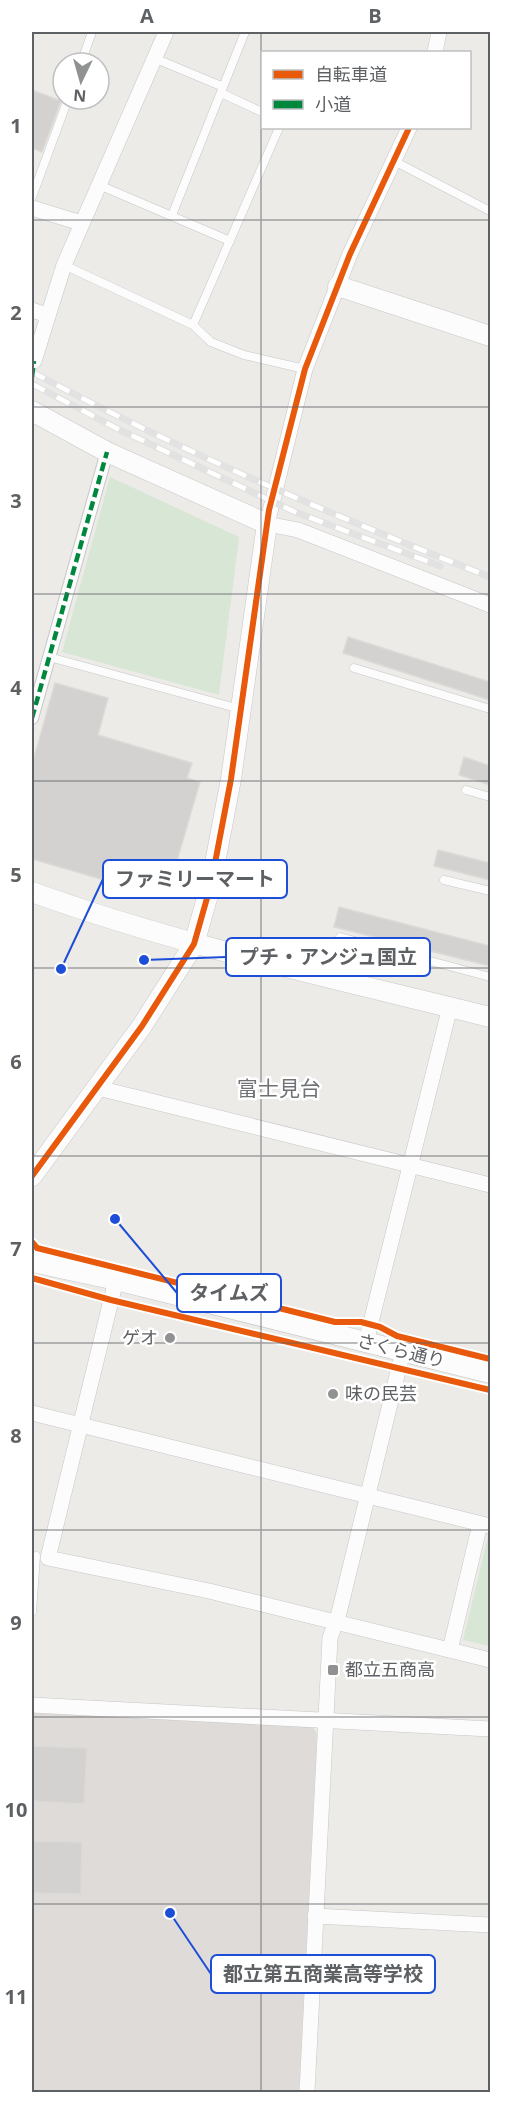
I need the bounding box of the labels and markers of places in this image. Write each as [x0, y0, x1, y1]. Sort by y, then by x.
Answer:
callout: ファミリーマート [103, 860, 287, 898]
callout: プチ・アンジュ国立 [226, 938, 430, 976]
callout: タイムズ [177, 1274, 281, 1312]
place label: ゲオ [122, 1325, 158, 1349]
marker: ゲオ [163, 1331, 177, 1345]
place label: 味の民芸 [345, 1381, 417, 1405]
marker: 味の民芸 [326, 1387, 340, 1401]
place label: 都立五商高 [345, 1657, 435, 1681]
marker: 都立五商高 [326, 1663, 340, 1677]
callout: 都立第五商業高等学校 [211, 1955, 435, 1993]

